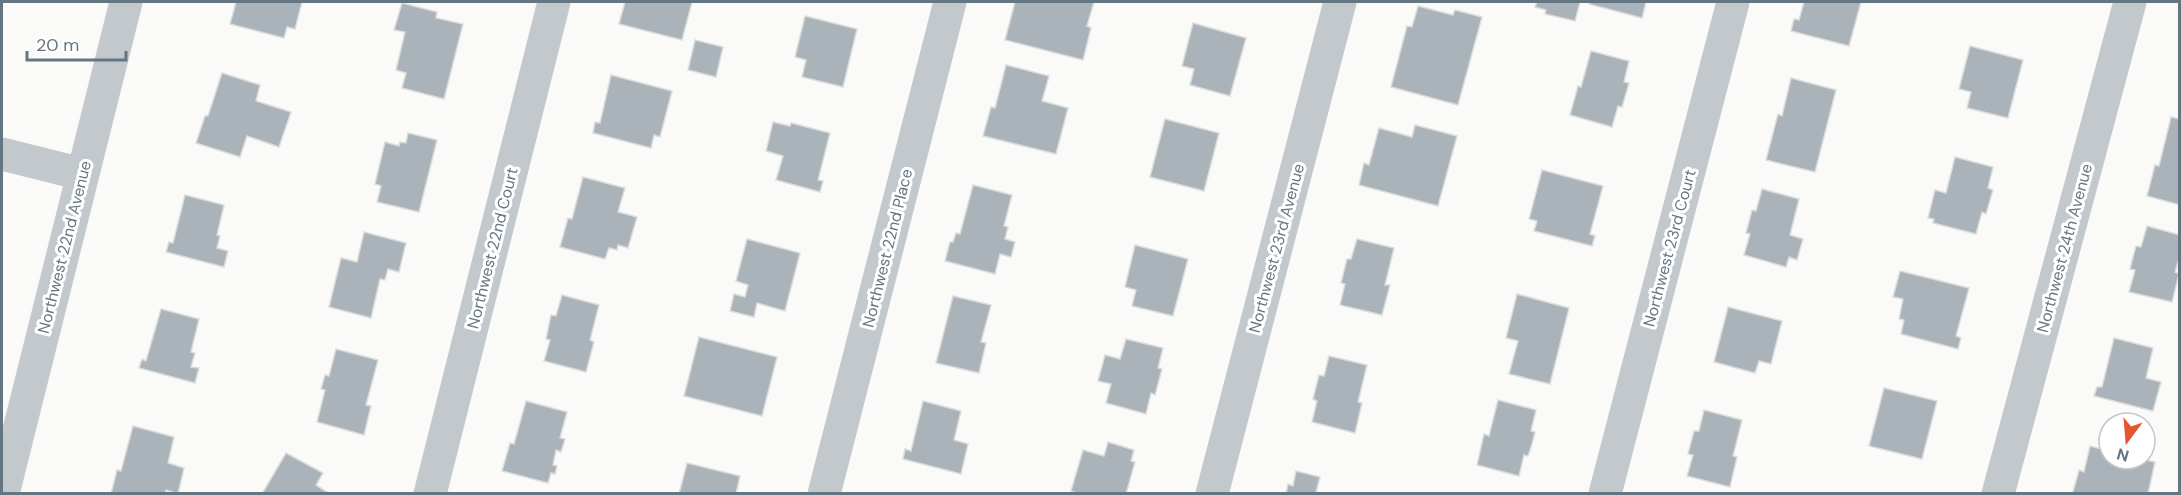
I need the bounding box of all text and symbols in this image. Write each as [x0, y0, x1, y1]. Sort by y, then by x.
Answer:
scale bar [27, 24, 126, 62]
text: 20 m [36, 33, 79, 57]
street label: Northwest 22nd Avenue [33, 159, 96, 336]
street label: Northwest 23rd Avenue [1244, 161, 1309, 335]
street label: Northwest 24th Avenue [2032, 161, 2097, 335]
street label: Northwest 22nd Court [462, 165, 523, 331]
street label: Northwest 22nd Place [858, 167, 917, 330]
street label: Northwest 23rd Court [1638, 167, 1701, 329]
north arrow [2097, 411, 2157, 471]
text: N [2114, 443, 2132, 467]

